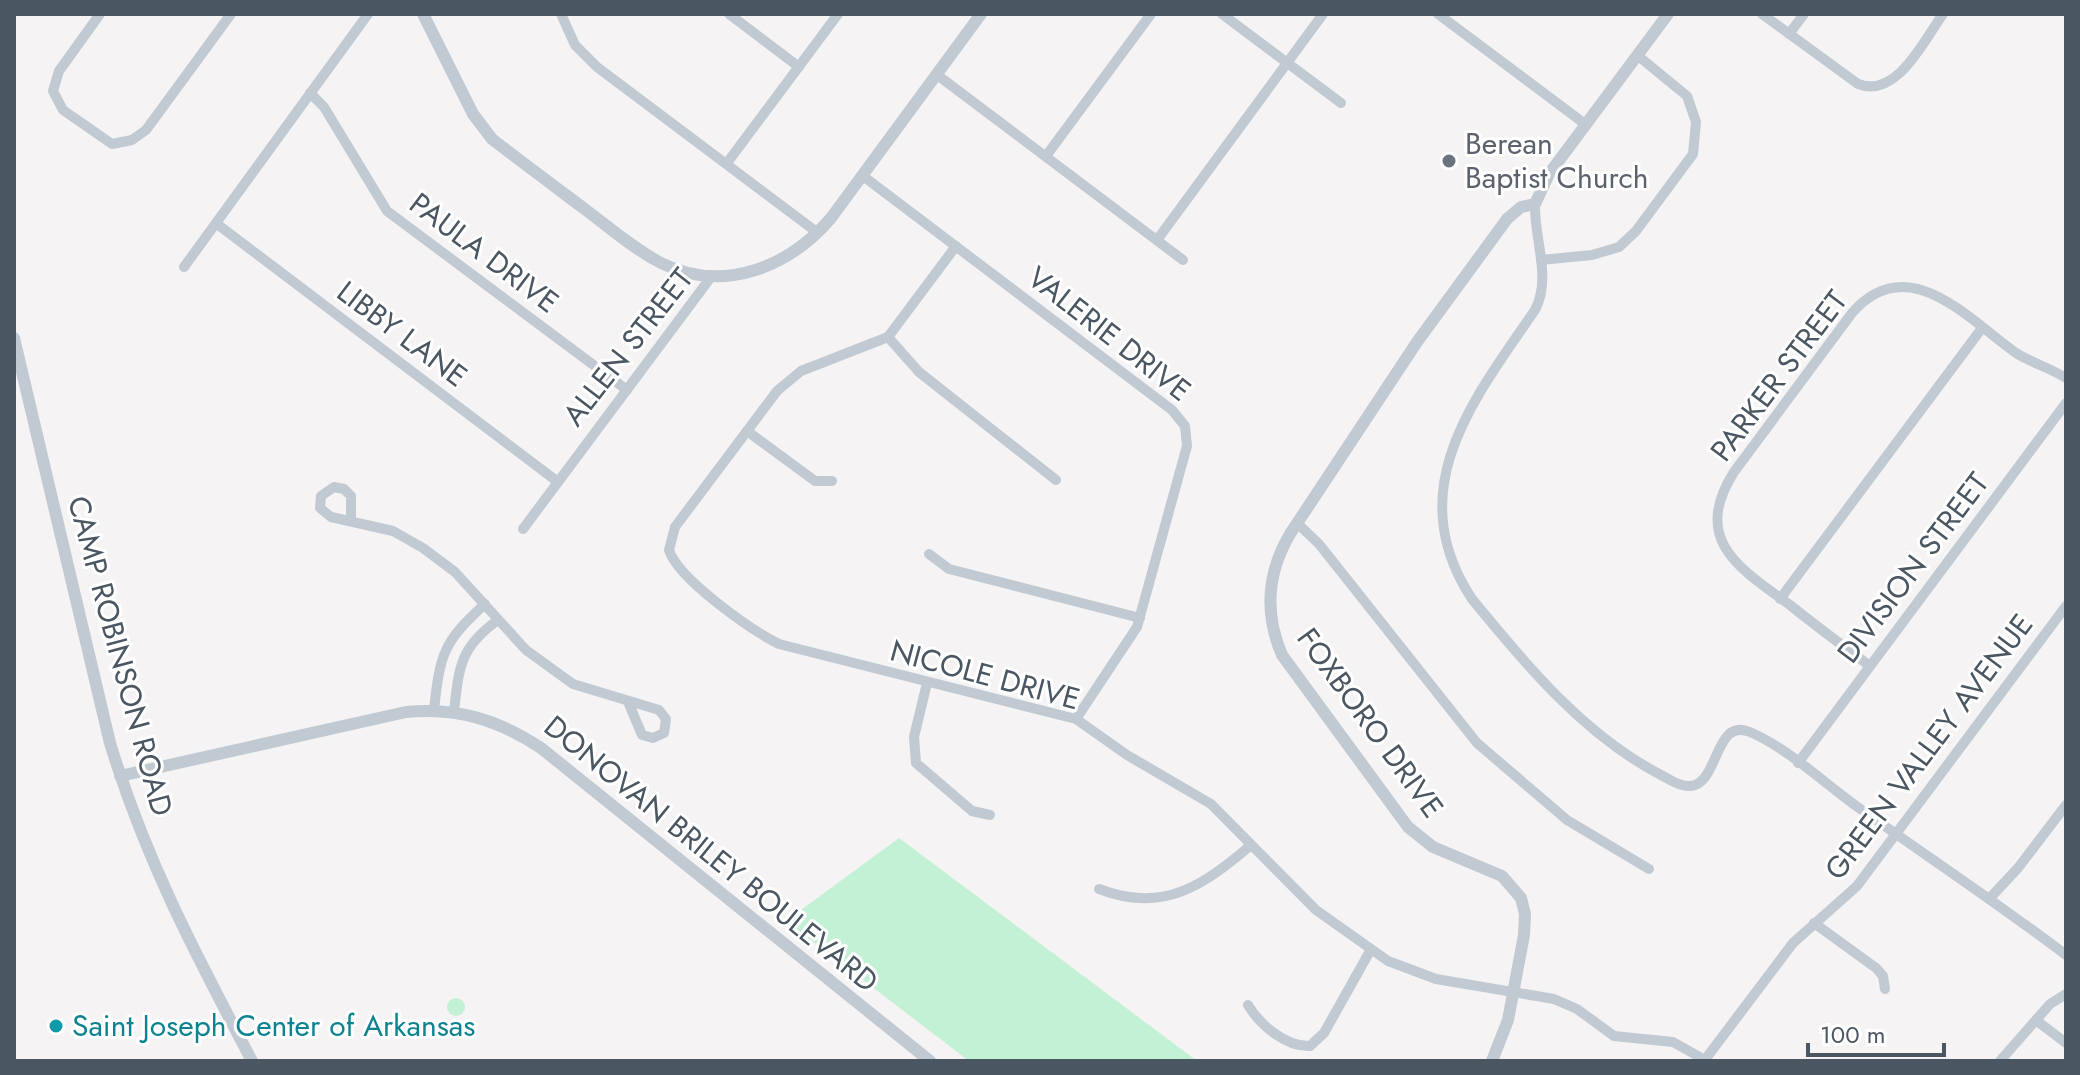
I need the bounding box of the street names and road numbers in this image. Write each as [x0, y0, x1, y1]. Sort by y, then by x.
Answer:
street label: PAULA DRIVE [401, 182, 568, 323]
street label: VALERIE DRIVE [1018, 256, 1200, 411]
street label: ALLEN STREET [552, 259, 703, 435]
street label: LIBBY LANE [328, 270, 476, 397]
street label: PARKER STREET [1700, 281, 1857, 470]
street label: DIVISION STREET [1827, 463, 1999, 672]
street label: CAMP ROBINSON ROAD [57, 491, 184, 821]
street label: GREEN VALLEY AVENUE [1814, 605, 2043, 889]
street label: FOXBORO DRIVE [1287, 619, 1454, 826]
street label: NICOLE DRIVE [886, 629, 1085, 720]
street label: DONOVAN BRILEY BOULEVARD [535, 705, 888, 1002]

